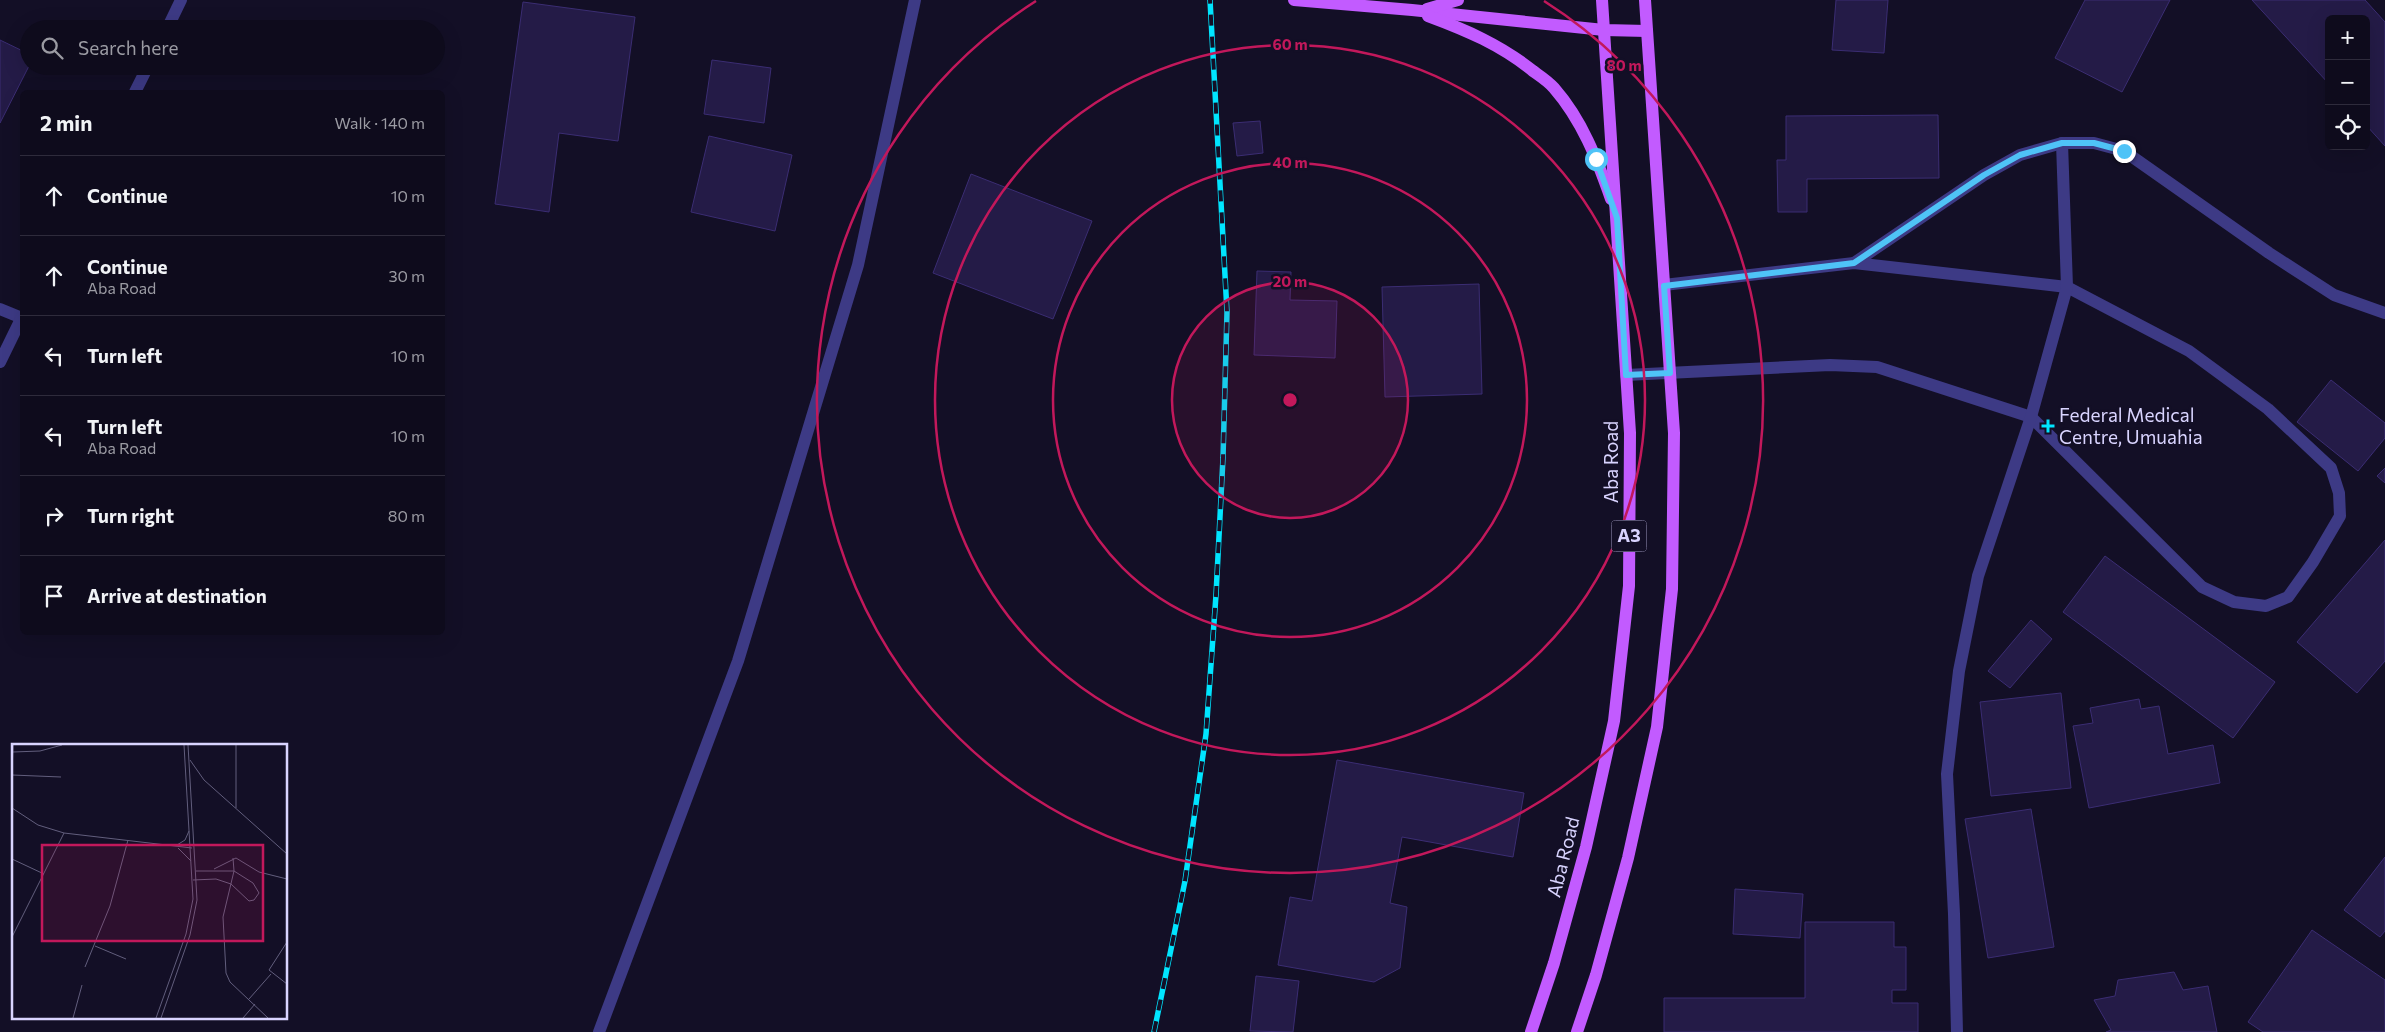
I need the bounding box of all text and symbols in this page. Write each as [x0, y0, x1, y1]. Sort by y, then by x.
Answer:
map controls [2325, 15, 2370, 150]
button: + [2325, 15, 2370, 60]
search box [20, 20, 445, 75]
icon: search [38, 34, 66, 62]
text: 60 m [1272, 35, 1308, 53]
text: Search here [78, 36, 178, 59]
text: 80 m [1606, 56, 1642, 74]
button: − [2325, 60, 2370, 105]
button: locate [2325, 105, 2370, 150]
text: 2 min [40, 110, 92, 135]
text: Walk · 140 m [335, 113, 425, 132]
route end [2113, 140, 2136, 163]
route start [1585, 148, 1608, 171]
text: 40 m [1272, 153, 1308, 171]
icon: ahead [40, 182, 68, 210]
text: Continue [87, 184, 167, 207]
text: 10 m [391, 186, 425, 205]
text: Continue [87, 255, 167, 278]
icon: ahead [40, 262, 68, 290]
text: 30 m [388, 266, 425, 285]
text: 20 m [1273, 272, 1307, 290]
text: Aba Road [87, 278, 156, 297]
icon: left [40, 342, 68, 370]
text: Turn left [87, 344, 162, 367]
text: 10 m [391, 346, 425, 365]
centre of rings [1281, 391, 1299, 409]
place label: Federal Medical Centre, Umuahia [2059, 403, 2203, 448]
text: Turn left [87, 415, 162, 438]
marker: Federal Medical Centre, Umuahia [2041, 419, 2055, 433]
street label: Aba Road [1599, 421, 1622, 503]
icon: left [40, 422, 68, 450]
text: 10 m [391, 426, 425, 445]
text: Aba Road [87, 438, 156, 457]
icon: right [40, 502, 68, 530]
text: Turn right [87, 504, 174, 527]
text: 80 m [388, 506, 425, 525]
road number: A3 [1612, 520, 1646, 552]
icon: arrive [40, 582, 68, 610]
text: Arrive at destination [87, 584, 267, 607]
inset map [12, 744, 288, 1020]
street label: Aba Road [1541, 814, 1584, 900]

